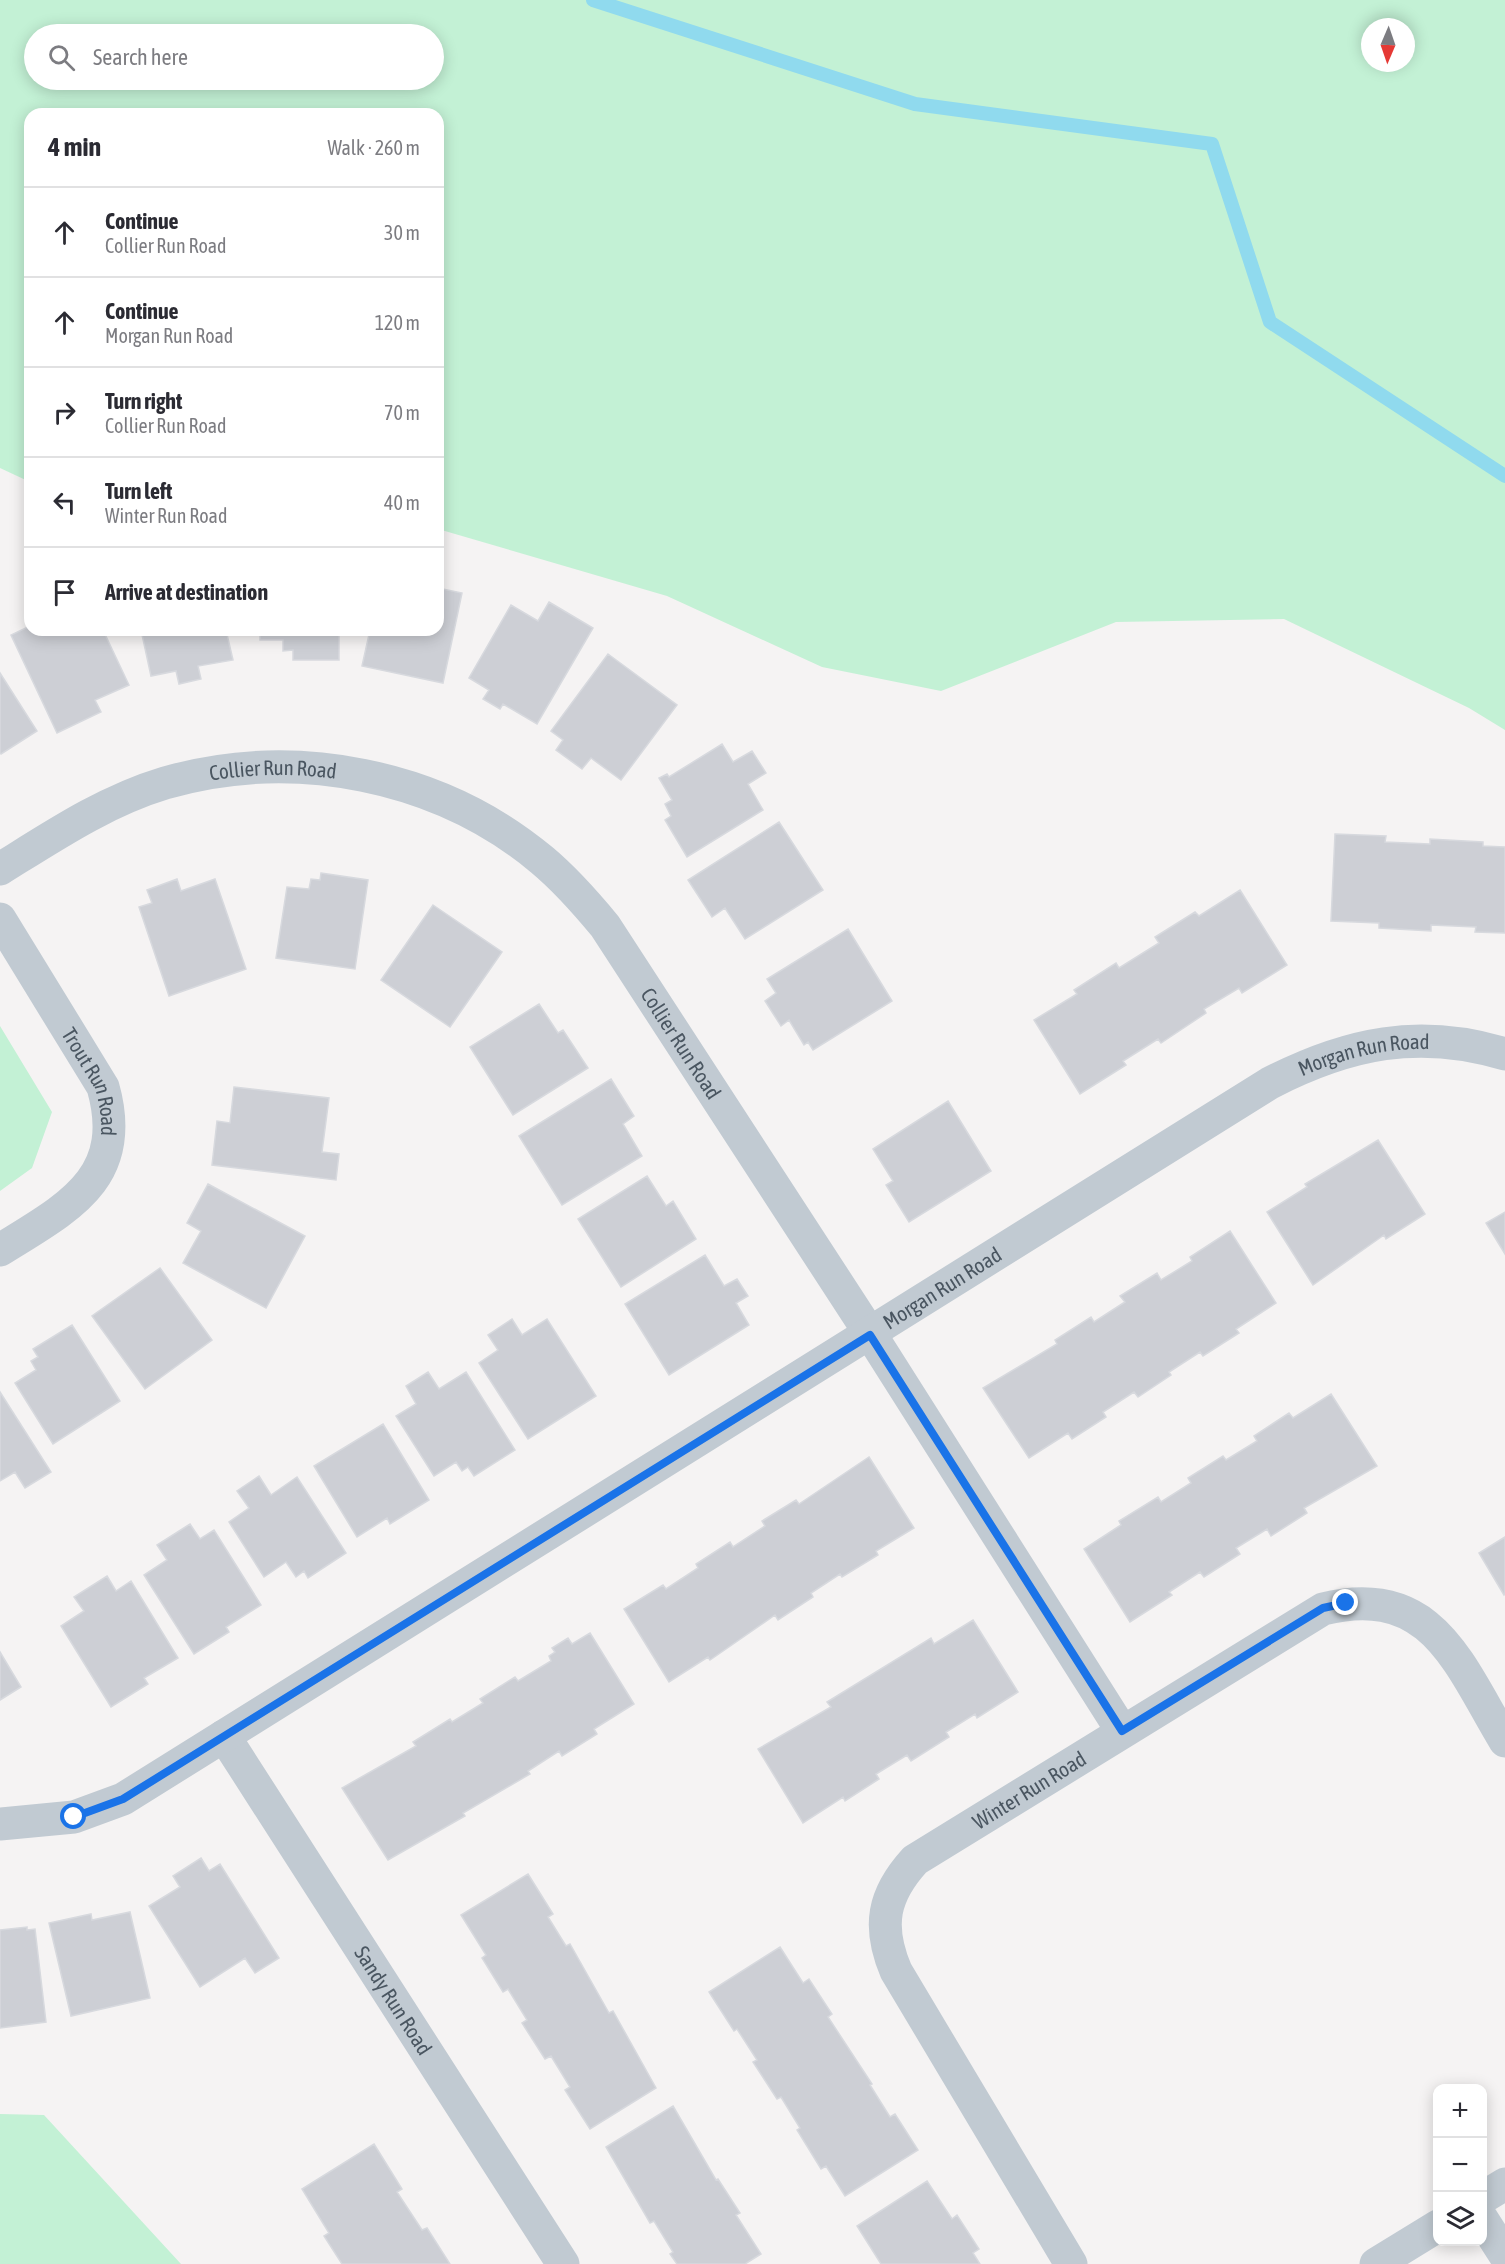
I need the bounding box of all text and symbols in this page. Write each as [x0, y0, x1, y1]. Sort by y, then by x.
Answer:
north arrow [1361, 18, 1415, 72]
search box [24, 24, 444, 90]
icon: search [45, 41, 78, 74]
text: Search here [93, 44, 188, 70]
text: 4 min [48, 132, 101, 162]
text: Walk · 260 m [328, 136, 420, 159]
text: Continue [105, 208, 179, 234]
icon: ahead [48, 216, 81, 249]
text: 30 m [384, 221, 420, 244]
text: Collier Run Road [105, 234, 227, 257]
text: Continue [105, 298, 179, 324]
icon: ahead [48, 306, 81, 339]
text: 120 m [375, 311, 420, 334]
text: Morgan Run Road [105, 324, 233, 347]
text: Turn right [105, 388, 182, 414]
icon: right [48, 396, 81, 429]
text: 70 m [384, 401, 420, 424]
text: Collier Run Road [105, 414, 227, 437]
text: Turn left [105, 478, 172, 504]
icon: left [48, 486, 81, 519]
text: 40 m [384, 491, 420, 514]
text: Winter Run Road [105, 504, 227, 527]
icon: arrive [48, 576, 81, 609]
text: Arrive at destination [105, 579, 268, 605]
street label: Collier Run Road [207, 755, 338, 785]
street label: Collier Run Road [636, 983, 726, 1103]
street label: Trout Run Road [57, 1023, 121, 1136]
street label: Morgan Run Road [1294, 1029, 1430, 1080]
street label: Morgan Run Road [878, 1242, 1006, 1334]
route end [1332, 1589, 1358, 1615]
street label: Winter Run Road [968, 1746, 1090, 1834]
route start [60, 1803, 86, 1829]
street label: Sandy Run Road [350, 1942, 437, 2059]
map controls [1433, 2084, 1487, 2246]
button: + [1433, 2084, 1487, 2138]
button: − [1433, 2138, 1487, 2192]
button: layers [1433, 2192, 1487, 2246]

